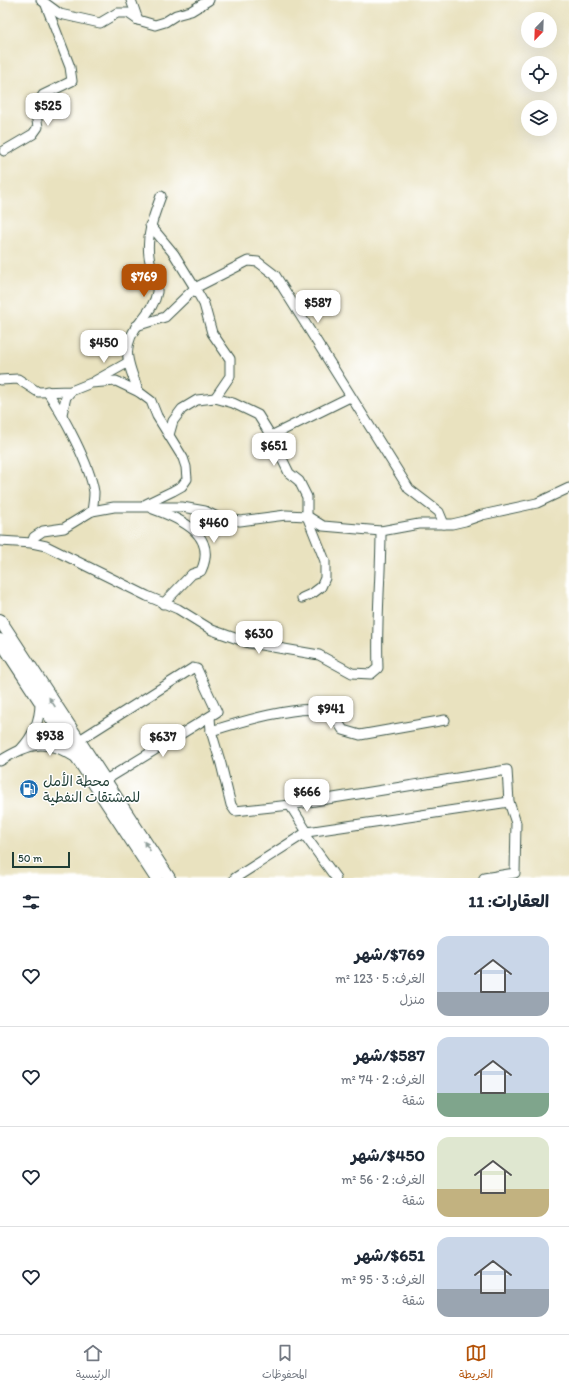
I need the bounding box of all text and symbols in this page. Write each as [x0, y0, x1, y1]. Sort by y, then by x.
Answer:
north arrow [521, 12, 557, 48]
map controls [521, 12, 557, 136]
button: locate [521, 56, 557, 92]
pin: $525 [24, 93, 72, 127]
text: $525 [34, 98, 62, 113]
button: layers [521, 100, 557, 136]
pin: $769 [120, 264, 168, 298]
text: $769 [131, 269, 157, 284]
pin: $587 [294, 290, 342, 324]
text: $587 [305, 295, 332, 310]
pin: $450 [80, 330, 128, 364]
text: $450 [89, 335, 119, 350]
pin: $651 [250, 433, 298, 467]
text: $651 [261, 438, 287, 453]
pin: $460 [190, 510, 238, 544]
text: $460 [199, 515, 229, 530]
pin: $630 [235, 621, 283, 655]
text: $630 [245, 626, 273, 641]
pin: $941 [307, 696, 355, 730]
one-way arrow [48, 697, 56, 707]
text: $941 [317, 701, 345, 716]
pin: $938 [26, 723, 74, 757]
pin: $637 [139, 724, 187, 758]
text: $938 [36, 728, 64, 743]
text: $637 [149, 729, 177, 744]
place label: محطة الأمل للمشتقات النفطية [43, 772, 140, 806]
fuel station icon: محطة الأمل للمشتقات النفطية [18, 778, 40, 800]
pin: $666 [283, 779, 331, 813]
text: $666 [293, 784, 321, 799]
one-way arrow [143, 841, 151, 851]
scale bar [12, 850, 70, 869]
text: 50 m [18, 852, 42, 865]
icon: filters [20, 891, 42, 913]
text: العقارات: 11 [468, 891, 549, 911]
text: $769/شهر [355, 944, 425, 964]
icon: home [469, 952, 517, 1000]
icon: heart [20, 965, 42, 987]
text: الغرف: 5 · 123 m² [335, 971, 425, 986]
text: منزل [399, 992, 425, 1007]
text: $587/شهر [354, 1045, 425, 1065]
icon: home [469, 1053, 517, 1101]
icon: heart [20, 1066, 42, 1088]
text: الغرف: 2 · 74 m² [341, 1072, 425, 1087]
text: شقة [402, 1093, 425, 1108]
text: $450/شهر [351, 1145, 425, 1165]
icon: home [469, 1153, 517, 1201]
icon: heart [20, 1166, 42, 1188]
text: الغرف: 2 · 56 m² [341, 1172, 425, 1187]
text: شقة [402, 1193, 425, 1208]
text: $651/شهر [355, 1245, 425, 1265]
icon: home [469, 1253, 517, 1301]
icon: heart [20, 1266, 42, 1288]
text: الغرف: 3 · 95 m² [341, 1272, 425, 1287]
text: شقة [402, 1293, 425, 1308]
tab: الرئيسية [76, 1342, 110, 1384]
tab: المحفوظات [262, 1342, 307, 1384]
tab: الخريطة [459, 1342, 493, 1384]

